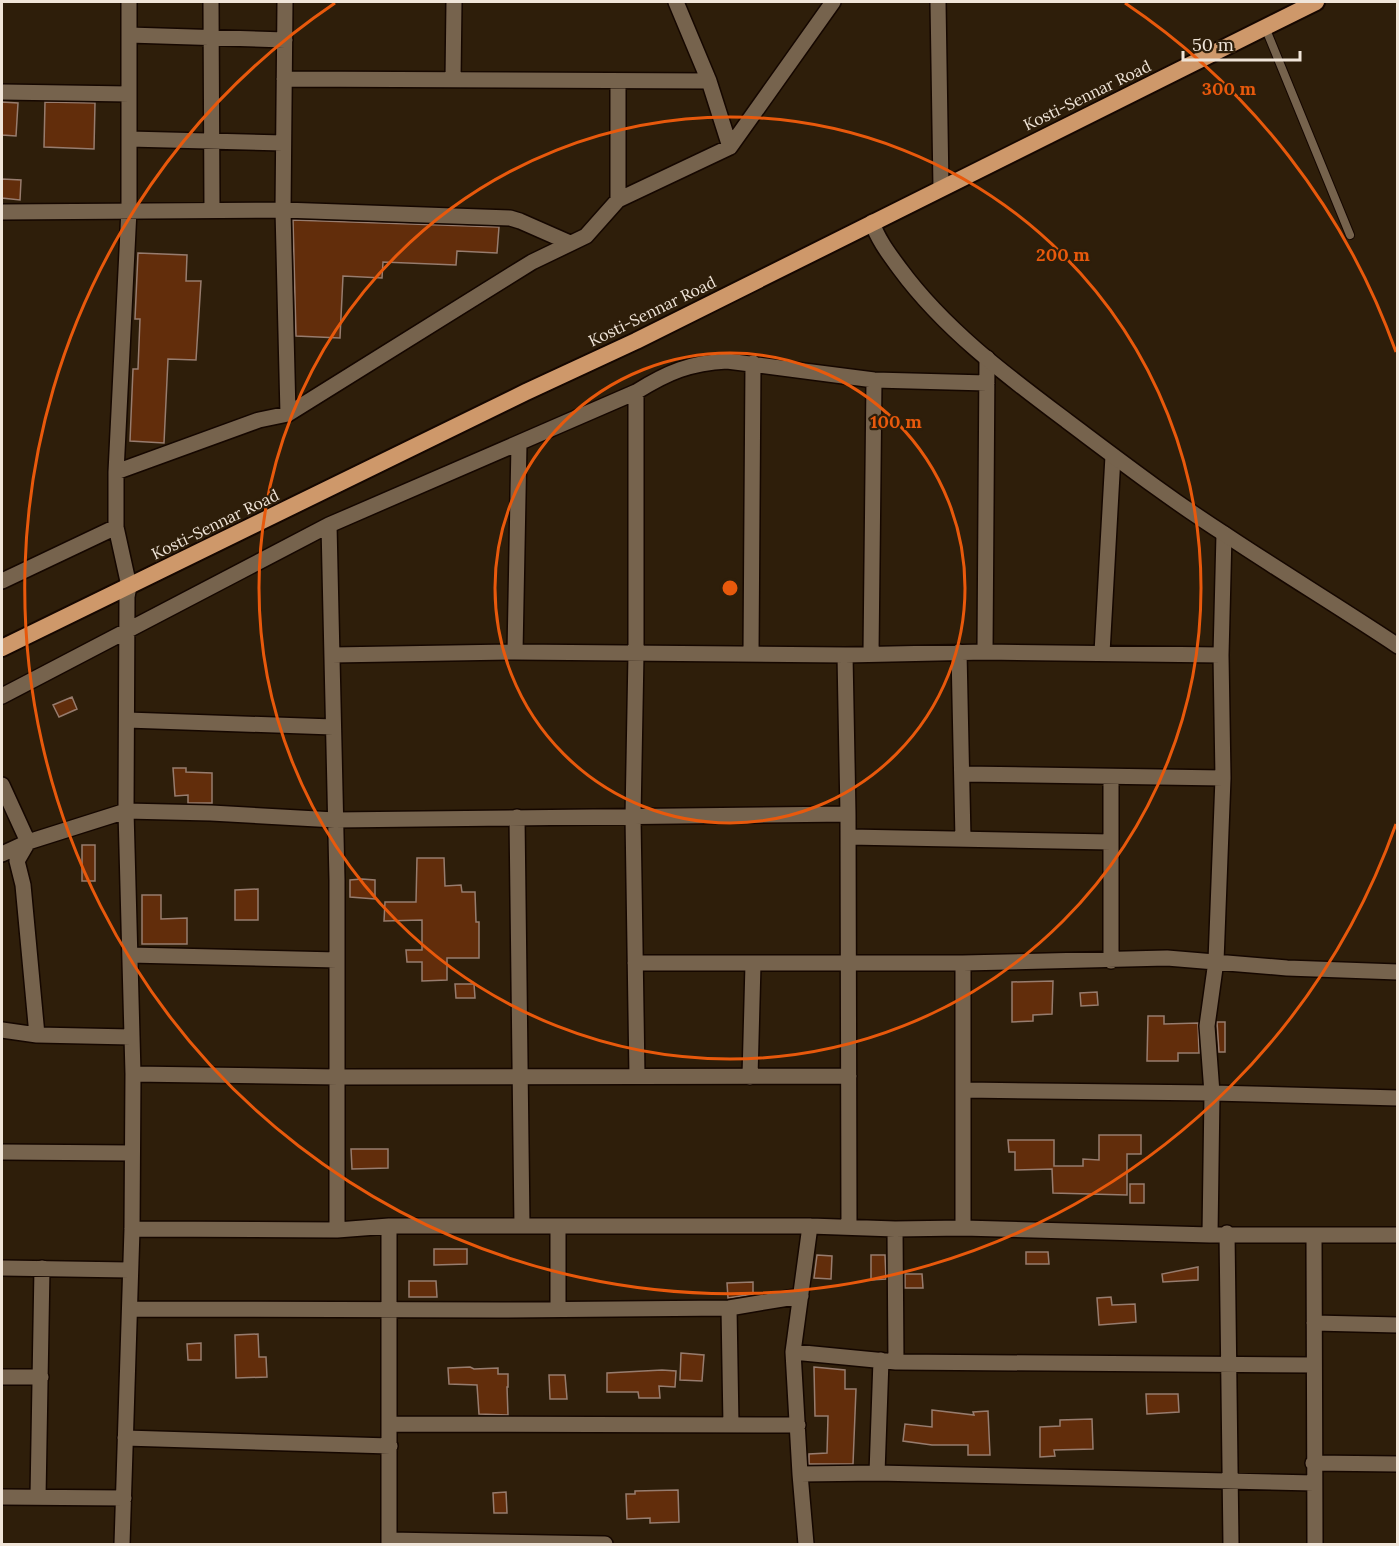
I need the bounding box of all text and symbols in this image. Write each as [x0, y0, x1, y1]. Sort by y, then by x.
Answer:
scale bar [1183, 24, 1300, 62]
text: 50 m [1192, 33, 1234, 56]
street label: Kosti-Sennar Road [1020, 55, 1154, 135]
text: 300 m [1202, 77, 1257, 100]
text: 200 m [1036, 243, 1090, 266]
street label: Kosti-Sennar Road [585, 271, 719, 351]
text: 100 m [870, 410, 922, 433]
street label: Kosti-Sennar Road [148, 484, 282, 564]
centre of rings [720, 578, 740, 598]

